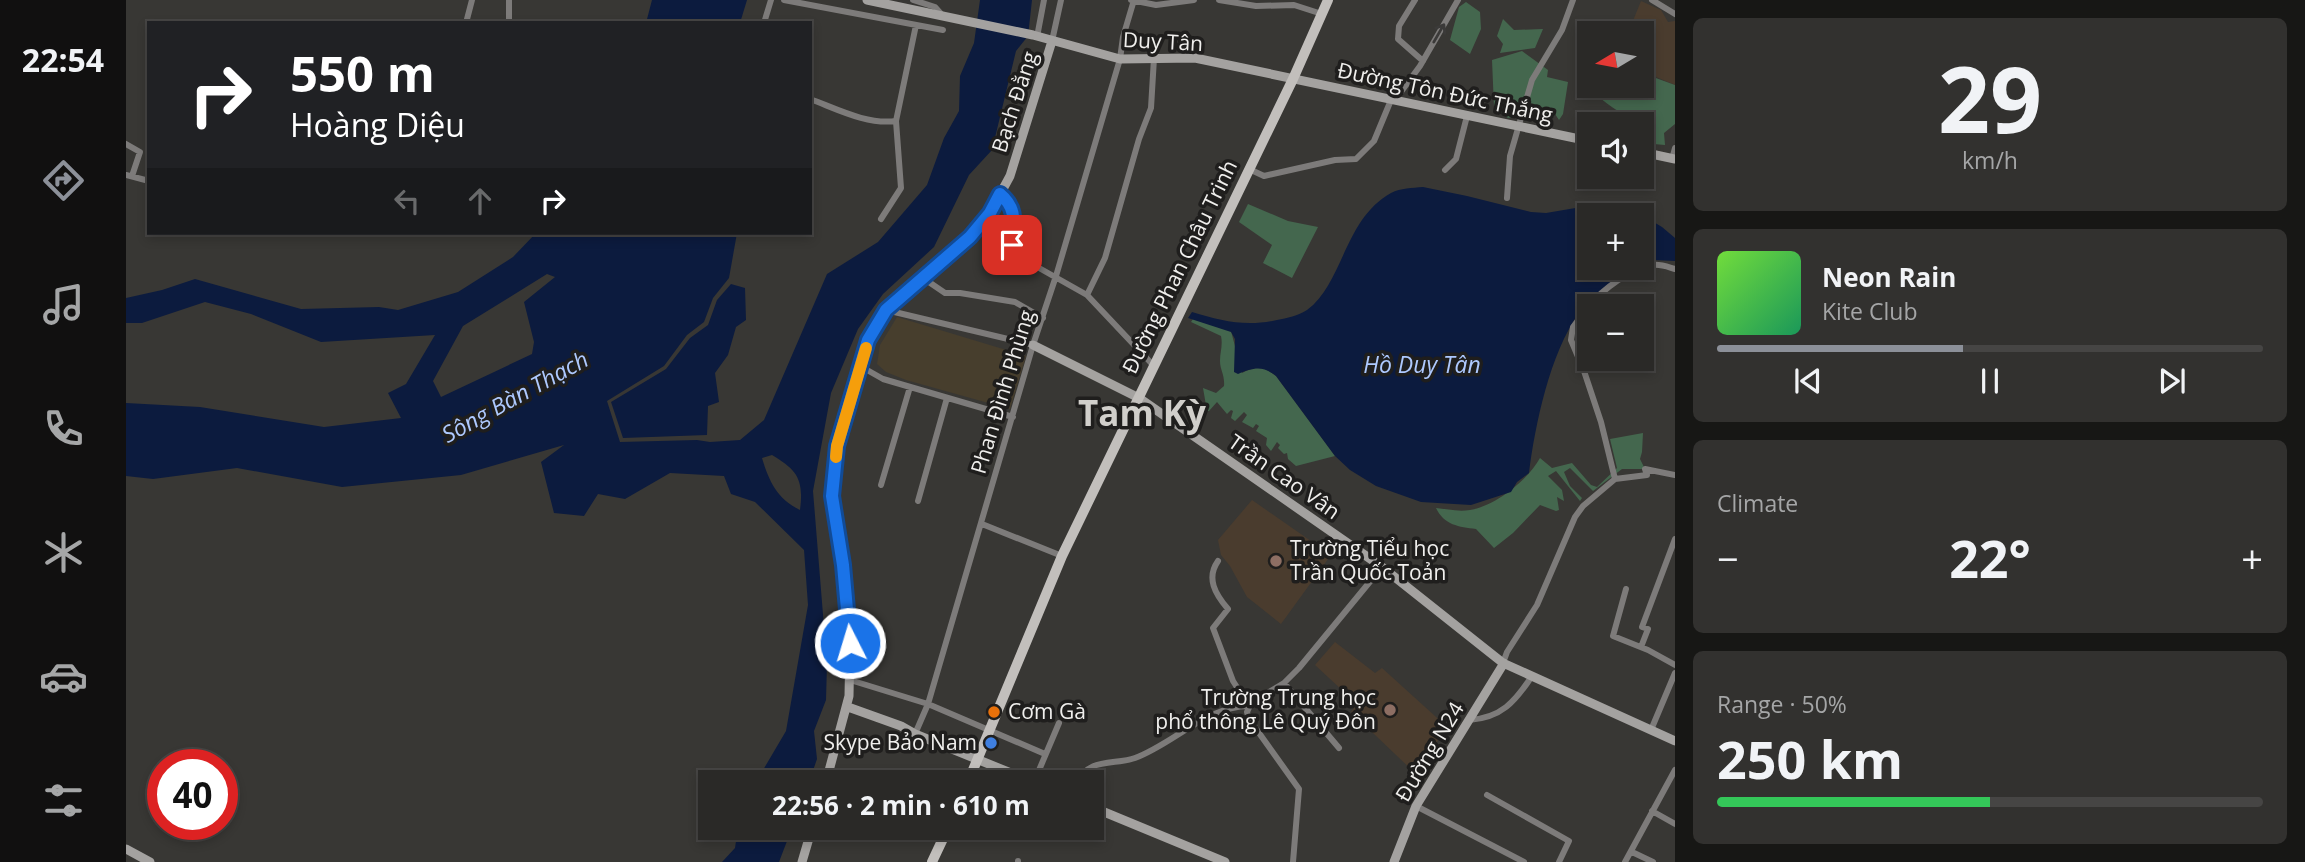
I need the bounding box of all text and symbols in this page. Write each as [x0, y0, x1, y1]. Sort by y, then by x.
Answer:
north arrow [1577, 21, 1654, 98]
map controls [1577, 21, 1654, 371]
one-way arrow [1432, 24, 1446, 44]
street label: Duy Tân [1122, 25, 1204, 57]
text: 29 [1938, 36, 2042, 160]
text: 22:54 [22, 38, 104, 81]
text: 550 m [290, 40, 435, 106]
street label: Bạch Đằng [985, 48, 1044, 156]
icon: right [175, 49, 266, 140]
street label: Đường Tôn Đức Thắng [1335, 56, 1555, 129]
text: Hoàng Diệu [290, 103, 465, 146]
button: sound [1577, 112, 1654, 189]
text: km/h [1962, 144, 2018, 176]
street label: Đường Phan Châu Trinh [1115, 155, 1243, 378]
icon: directions [39, 156, 88, 205]
icon: left [388, 182, 426, 220]
icon: ahead [461, 182, 499, 220]
icon: right [534, 182, 572, 220]
button: + [1577, 203, 1654, 280]
pin [982, 215, 1042, 275]
icon: arrive [993, 226, 1031, 264]
text: Neon Rain [1822, 259, 1956, 295]
icon: music [39, 280, 88, 329]
button: − [1577, 294, 1654, 371]
text: Kite Club [1822, 295, 1917, 327]
street label: Phan Đình Phùng [964, 306, 1040, 477]
water label: Sông Bàn Thạch [435, 343, 594, 450]
water label: Hồ Duy Tân [1363, 348, 1481, 380]
icon: previous [1789, 362, 1827, 400]
icon: pause [1971, 362, 2009, 400]
icon: next [2153, 362, 2191, 400]
district label: Tam Kỳ [1078, 389, 1206, 436]
icon: phone [39, 404, 88, 453]
street label: Trần Cao Vân [1223, 427, 1346, 525]
text: Climate [1717, 487, 1798, 519]
text: 22° [1949, 522, 2031, 593]
icon: climate [39, 528, 88, 577]
text: − [1717, 532, 1739, 584]
text: + [2241, 532, 2263, 584]
place label: Trường Tiểu học Trần Quốc Toản [1290, 534, 1449, 586]
marker: Trường Tiểu học Trần Quốc Toản [1268, 553, 1284, 569]
position arrow [813, 606, 887, 680]
icon: car [39, 652, 88, 701]
place label: Trường Trung học phổ thông Lê Quý Đôn [1155, 683, 1376, 735]
text: Range · 50% [1717, 688, 1847, 720]
street label: Đường N24 [1388, 696, 1470, 807]
place label: Cơm Gà [1008, 697, 1086, 725]
marker: Trường Trung học phổ thông Lê Quý Đôn [1382, 702, 1398, 718]
marker: Cơm Gà [986, 704, 1002, 720]
text: 250 km [1717, 723, 1903, 794]
place label: Skype Bảo Nam [824, 728, 977, 756]
marker: Skype Bảo Nam [983, 735, 999, 751]
speed limit sign: 40 [147, 749, 238, 840]
icon: filters [39, 776, 88, 825]
text: 22:56 · 2 min · 610 m [772, 787, 1030, 823]

